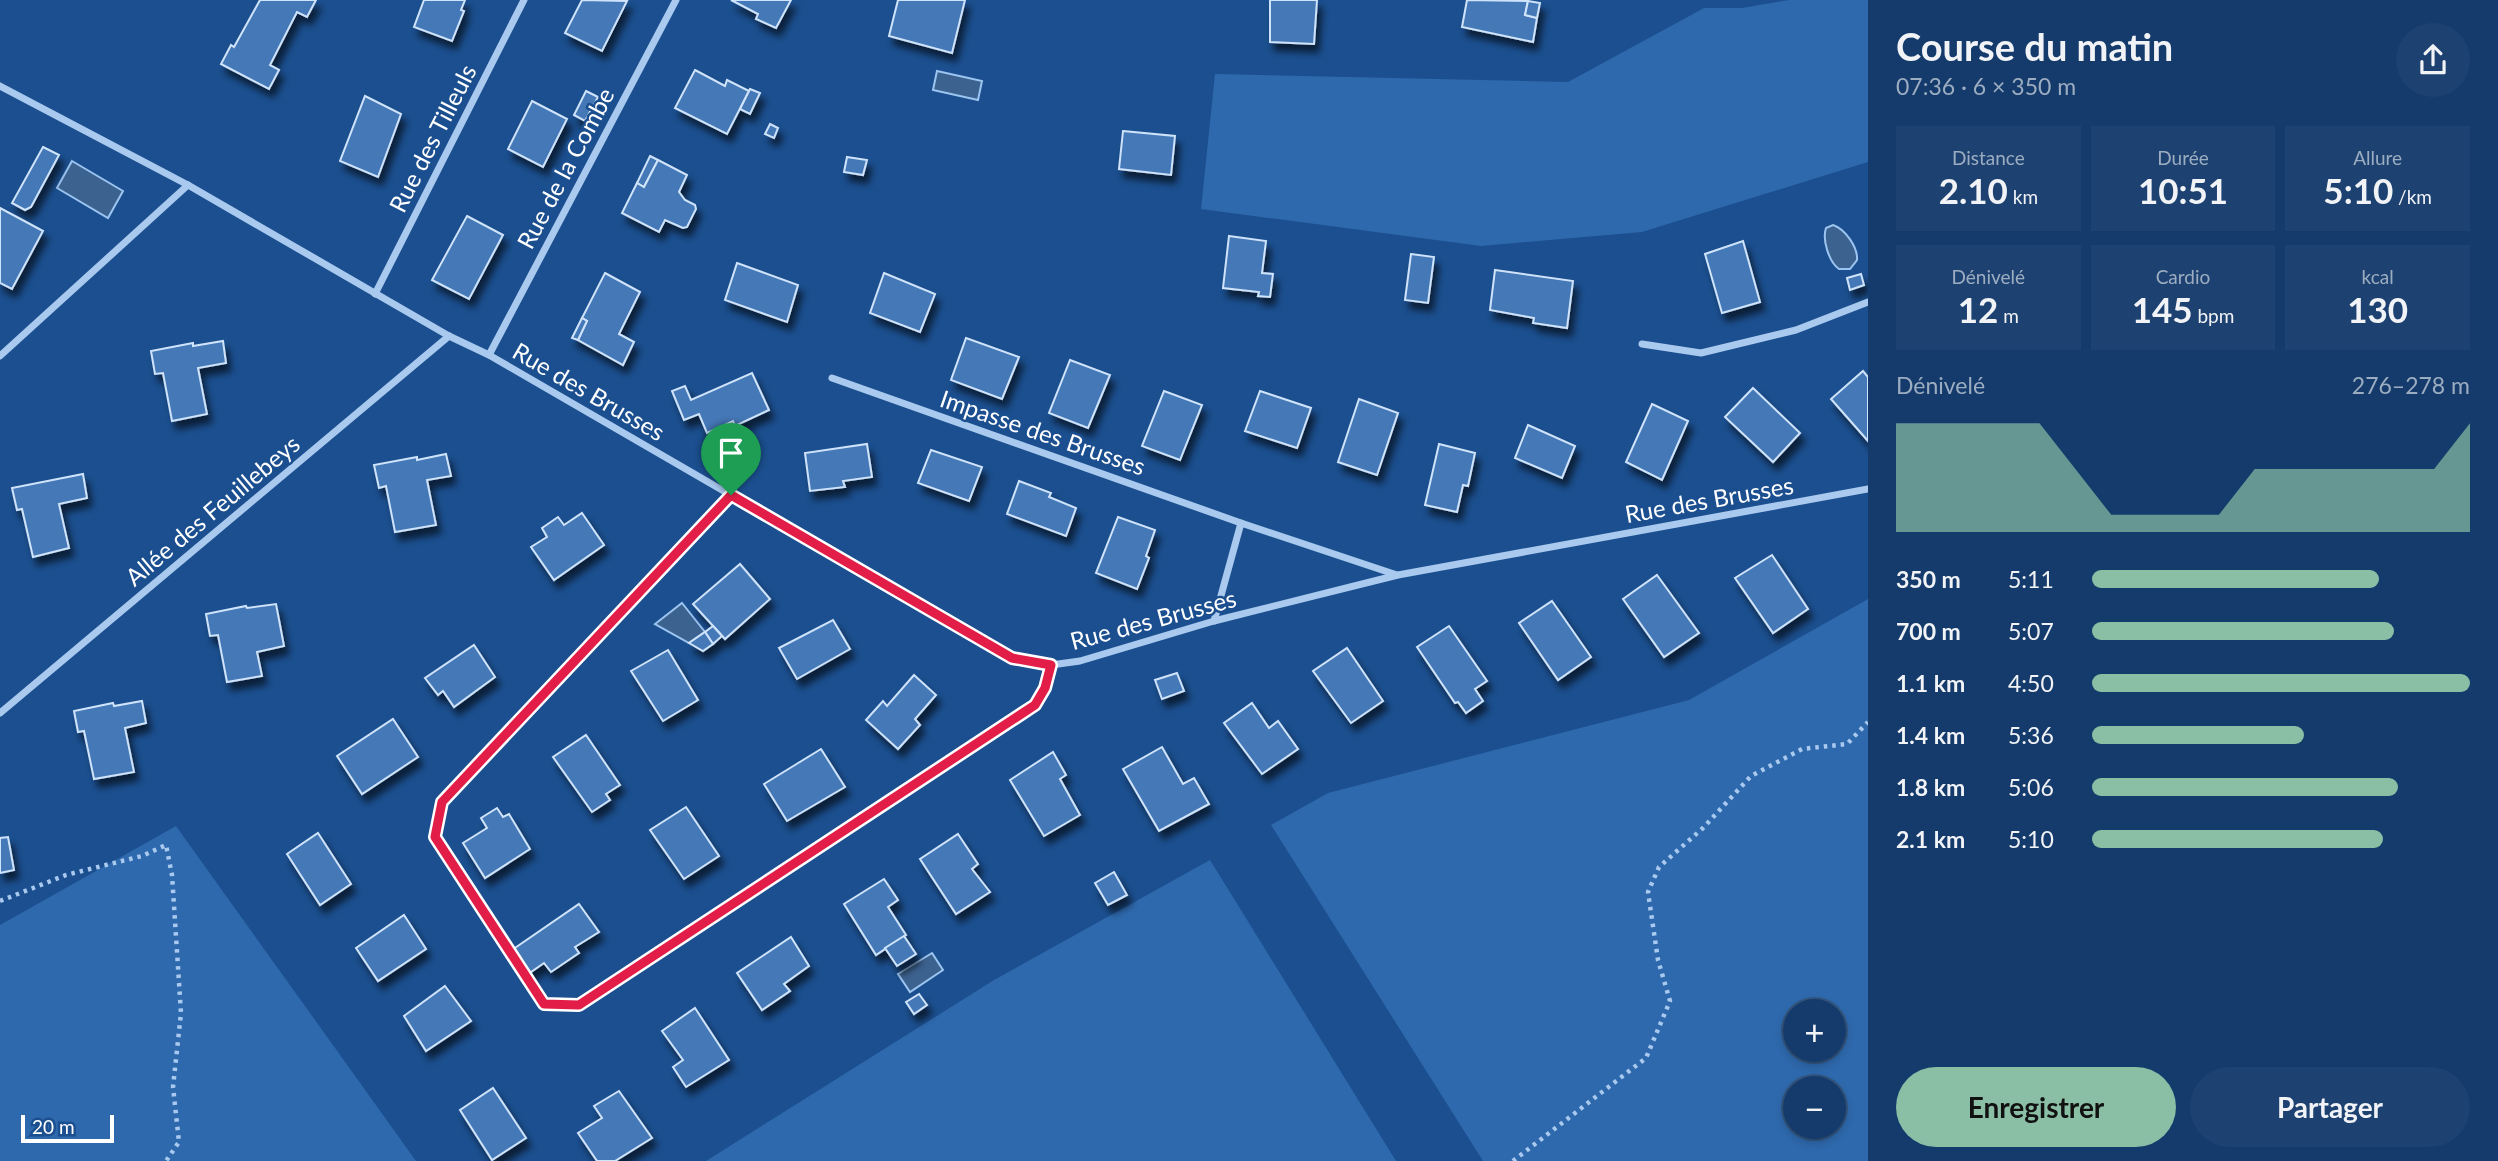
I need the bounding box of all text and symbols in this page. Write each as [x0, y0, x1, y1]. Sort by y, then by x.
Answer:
text: Course du matin [1896, 23, 2173, 69]
button: share [2396, 23, 2470, 97]
street label: Rue des Tilleuls [382, 59, 482, 217]
text: 07:36 · 6 × 350 m [1896, 72, 2076, 100]
street label: Rue de la Combe [510, 83, 620, 253]
text: Distance [1952, 146, 2025, 169]
text: Durée [2157, 146, 2209, 169]
text: Allure [2353, 146, 2402, 169]
text: 2.10 [1939, 169, 2008, 211]
text: 10:51 [2138, 169, 2228, 211]
text: 5:10 [2323, 169, 2393, 211]
text: km [2008, 185, 2038, 208]
text: /km [2393, 185, 2432, 208]
text: Dénivelé [1952, 265, 2025, 288]
text: Cardio [2156, 265, 2210, 288]
text: kcal [2362, 265, 2394, 288]
text: 12 [1958, 288, 1998, 330]
text: 145 [2132, 288, 2193, 330]
text: 130 [2347, 288, 2408, 330]
text: m [1998, 304, 2019, 327]
text: bpm [2193, 304, 2234, 327]
street label: Rue des Brusses [508, 336, 670, 446]
text: Dénivelé [1896, 371, 1985, 399]
text: 276–278 m [2352, 371, 2470, 399]
street label: Impasse des Brusses [937, 383, 1149, 481]
pin [701, 423, 761, 495]
street label: Allée des Feuillebeys [119, 429, 305, 591]
icon: arrive [712, 434, 750, 472]
street label: Rue des Brusses [1622, 470, 1796, 528]
text: 350 m [1896, 565, 1961, 593]
text: 5:11 [2008, 565, 2054, 593]
street label: Rue des Brusses [1067, 583, 1239, 655]
text: 700 m [1896, 617, 1961, 645]
text: 5:07 [2008, 617, 2054, 645]
text: 1.1 km [1896, 669, 1965, 697]
text: 4:50 [2008, 669, 2054, 697]
text: 1.4 km [1896, 721, 1965, 749]
text: 5:36 [2008, 721, 2054, 749]
text: 1.8 km [1896, 773, 1965, 801]
text: 5:06 [2008, 773, 2054, 801]
text: 2.1 km [1896, 825, 1965, 853]
text: 5:10 [2008, 825, 2054, 853]
map controls [1783, 999, 1846, 1139]
button: + [1783, 999, 1846, 1062]
button: Enregistrer [1896, 1067, 2176, 1147]
button: Partager [2190, 1067, 2470, 1147]
button: − [1783, 1076, 1846, 1139]
scale bar [21, 1112, 114, 1144]
text: 20 m [32, 1115, 75, 1138]

